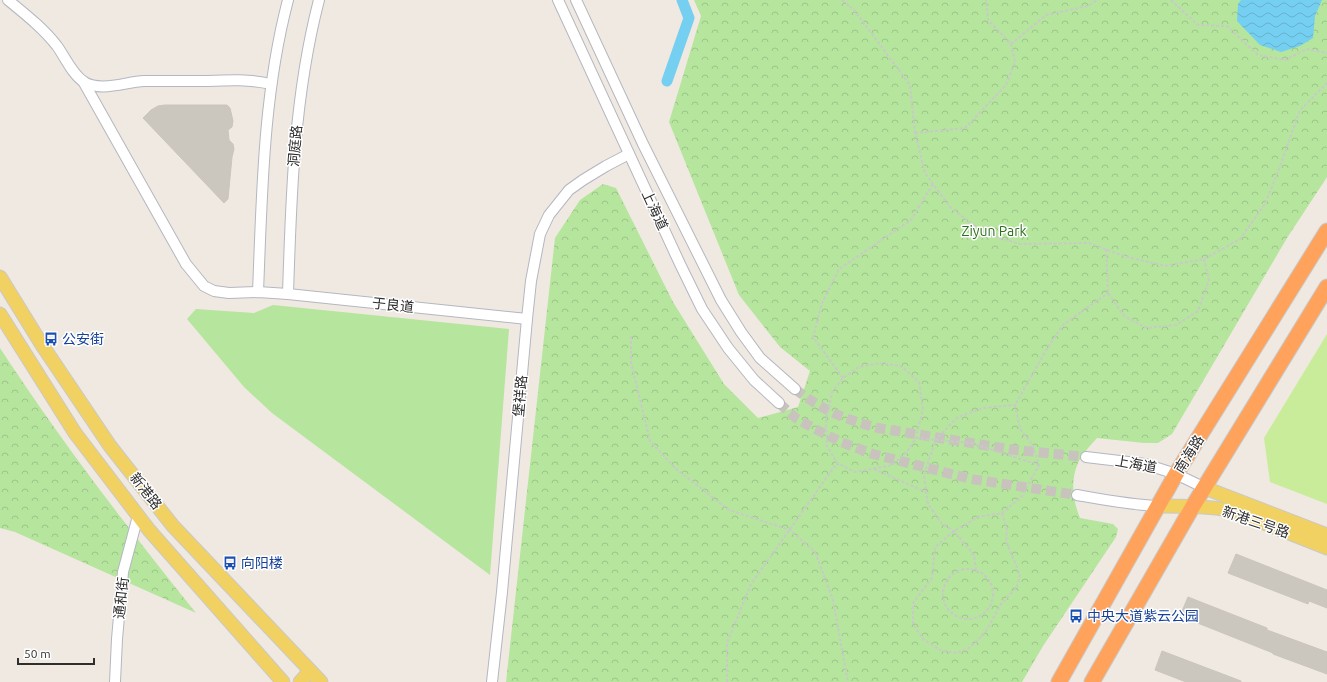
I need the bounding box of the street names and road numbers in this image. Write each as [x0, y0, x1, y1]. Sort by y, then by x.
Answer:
street label: 洞庭路 [285, 124, 305, 168]
street label: 上海道 [639, 188, 671, 232]
street label: 于良道 [371, 295, 415, 315]
street label: 堡祥路 [510, 374, 530, 418]
street label: 南海路 [1171, 432, 1207, 476]
street label: 上海道 [1114, 452, 1158, 476]
street label: 新港路 [127, 470, 165, 512]
street label: 新港三号路 [1220, 503, 1292, 541]
street label: 通和街 [111, 576, 131, 620]

